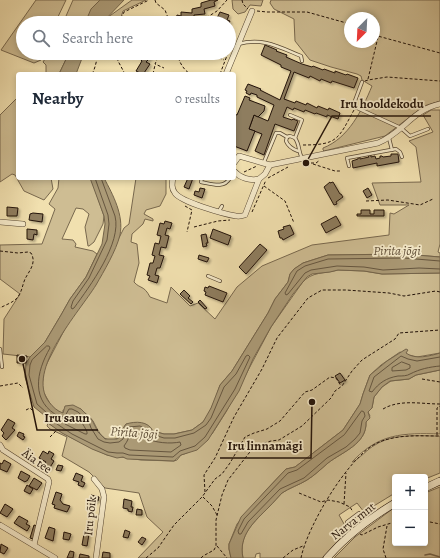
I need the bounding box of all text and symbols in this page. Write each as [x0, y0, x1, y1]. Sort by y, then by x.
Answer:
north arrow [344, 12, 380, 48]
search box [16, 16, 236, 60]
icon: search [30, 27, 52, 49]
text: Search here [62, 28, 133, 48]
text: Nearby [32, 87, 83, 110]
text: 0 results [175, 90, 220, 107]
callout: Iru hooldekodu [332, 91, 431, 116]
text: Iru hooldekodu [340, 95, 425, 112]
water label: Pirita jõgi [373, 242, 421, 259]
callout: Iru saun [37, 405, 98, 430]
text: Iru saun [44, 409, 90, 426]
water label: Pirita jõgi [110, 422, 159, 443]
callout: Iru linnamägi [220, 433, 311, 458]
text: Iru linnamägi [227, 437, 303, 454]
street label: Äia tee [18, 444, 55, 477]
map controls [392, 474, 428, 546]
button: + [392, 474, 428, 510]
street label: Iru põik [80, 496, 100, 536]
street label: Narva mnt [327, 499, 379, 543]
button: − [392, 510, 428, 546]

